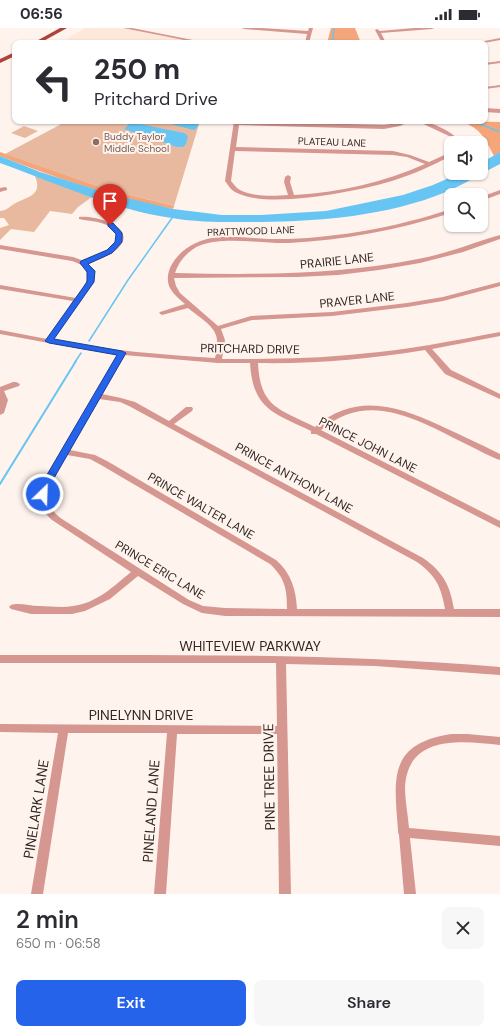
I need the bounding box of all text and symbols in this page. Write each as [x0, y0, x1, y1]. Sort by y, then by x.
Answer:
text: 06:56 [20, 4, 63, 24]
text: 250 m [94, 51, 180, 88]
icon: left [28, 56, 80, 108]
text: Pritchard Drive [94, 87, 218, 111]
place label: Buddy Taylor Middle School [104, 130, 169, 155]
street label: PLATEAU LANE [298, 134, 367, 150]
map controls [444, 136, 488, 232]
button: sound [444, 136, 488, 180]
marker: Buddy Taylor Middle School [91, 137, 101, 147]
pin [93, 184, 127, 225]
button: search [444, 188, 488, 232]
icon: arrive [99, 190, 121, 212]
street label: PRATTWOOD LANE [207, 223, 295, 239]
street label: PRAIRIE LANE [299, 249, 375, 273]
street label: PRAVER LANE [319, 288, 396, 312]
street label: PRITCHARD DRIVE [200, 340, 300, 358]
street label: PRINCE JOHN LANE [316, 413, 420, 477]
street label: PRINCE ANTHONY LANE [232, 439, 356, 517]
street label: PRINCE WALTER LANE [145, 469, 257, 543]
position arrow [22, 473, 64, 515]
street label: PRINCE ERIC LANE [112, 537, 208, 603]
street label: WHITEVIEW PARKWAY [179, 637, 321, 655]
street label: PINELYNN DRIVE [89, 706, 193, 724]
street label: PINE TREE DRIVE [259, 723, 279, 831]
street label: PINELARK LANE [19, 758, 53, 860]
street label: PINELAND LANE [138, 759, 164, 863]
text: 2 min [16, 904, 79, 935]
button: close [442, 907, 484, 949]
text: 650 m · 06:58 [16, 935, 101, 952]
button: Exit [16, 980, 246, 1026]
button: Share [254, 980, 484, 1026]

